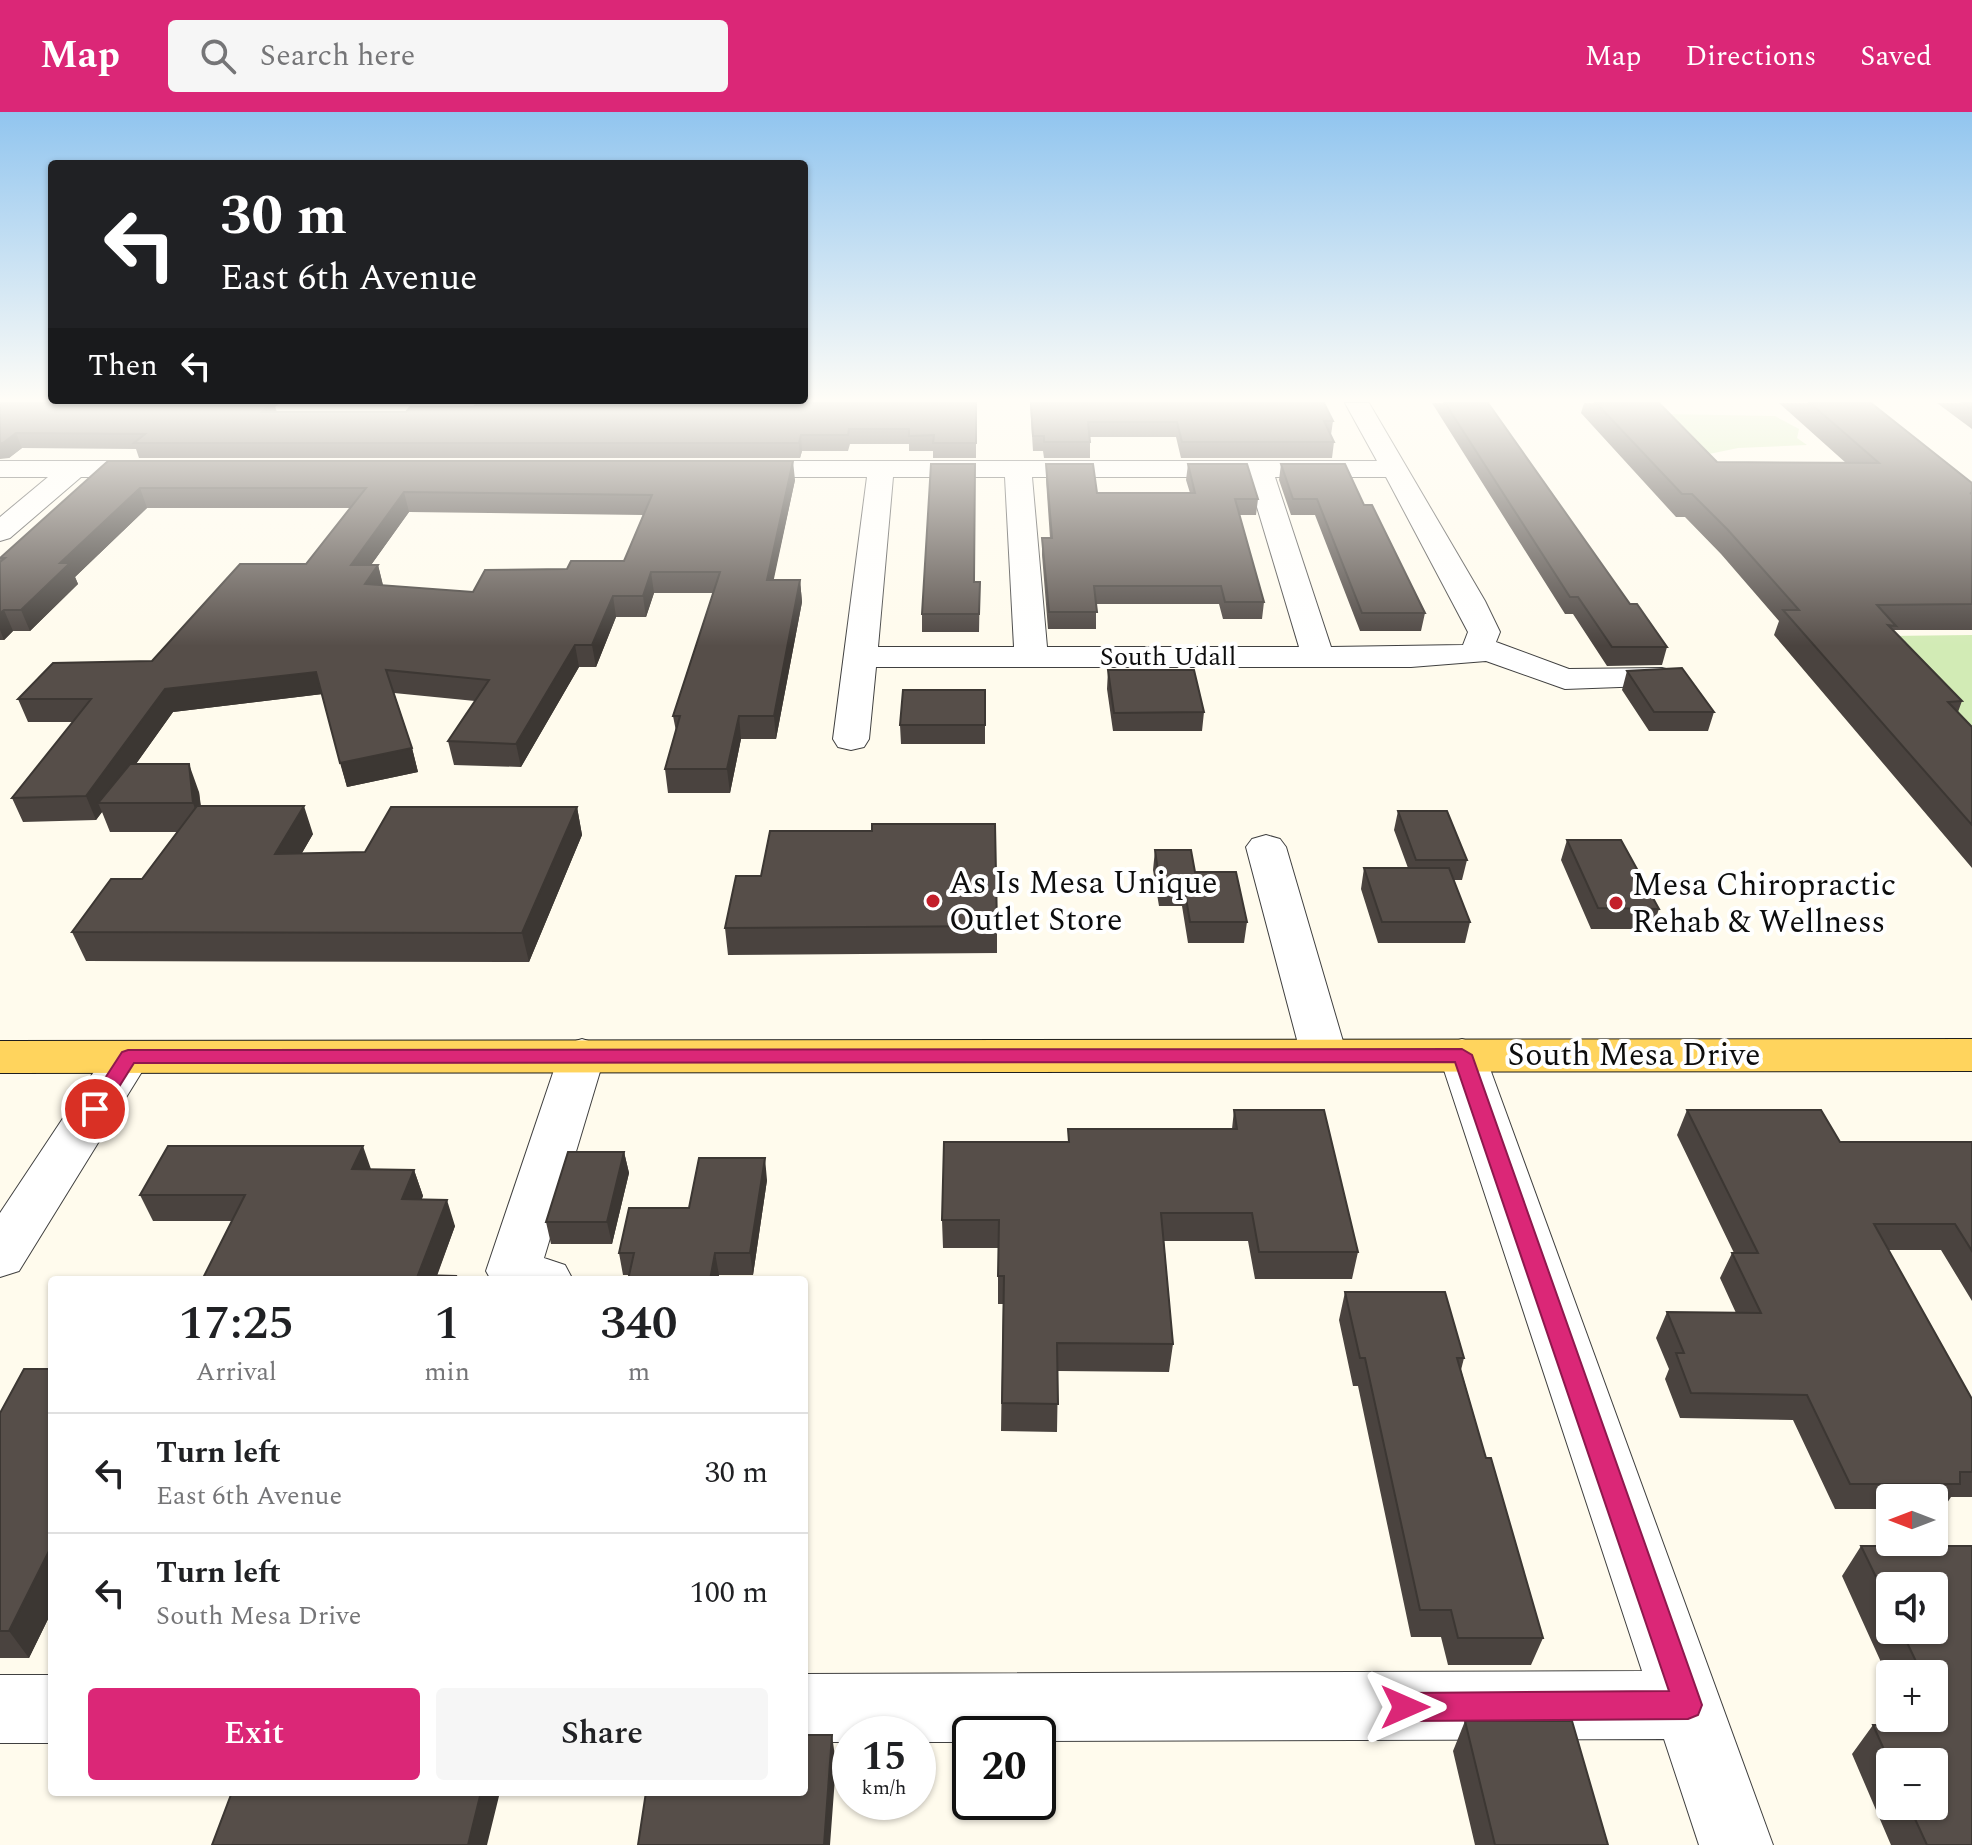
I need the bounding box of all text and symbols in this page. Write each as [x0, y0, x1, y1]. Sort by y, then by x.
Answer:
search box [168, 20, 728, 92]
text: Map [40, 27, 120, 85]
text: Search here [260, 33, 415, 79]
icon: search [196, 34, 240, 78]
text: Map [1585, 35, 1642, 78]
text: Directions [1686, 35, 1816, 78]
text: Saved [1860, 35, 1932, 78]
text: 30 m [220, 174, 347, 259]
icon: left [88, 192, 192, 296]
text: East 6th Avenue [220, 251, 478, 306]
text: Then [88, 343, 158, 389]
icon: left [174, 344, 218, 388]
street label: South Udall [1100, 637, 1236, 677]
place label: As Is Mesa Unique Outlet Store [949, 859, 1217, 945]
place label: Mesa Chiropractic Rehab & Wellness [1632, 861, 1896, 947]
marker: As Is Mesa Unique Outlet Store [924, 892, 942, 910]
marker: Mesa Chiropractic Rehab & Wellness [1607, 894, 1625, 912]
street label: South Mesa Drive [1508, 1031, 1760, 1080]
pin [61, 1075, 129, 1143]
icon: arrive [73, 1087, 117, 1131]
text: 17:25 [178, 1287, 294, 1360]
text: 1 [434, 1287, 460, 1360]
text: 340 [600, 1287, 678, 1360]
text: Arrival [196, 1352, 277, 1392]
text: min [424, 1352, 470, 1392]
text: m [628, 1352, 650, 1392]
text: Turn left [156, 1430, 281, 1476]
text: 30 m [705, 1450, 768, 1496]
icon: left [88, 1451, 132, 1495]
text: East 6th Avenue [156, 1476, 342, 1516]
north arrow [1876, 1484, 1948, 1556]
map controls [1876, 1484, 1948, 1820]
text: Turn left [156, 1550, 281, 1596]
text: 100 m [690, 1570, 768, 1616]
icon: left [88, 1571, 132, 1615]
button: sound [1876, 1572, 1948, 1644]
text: South Mesa Drive [156, 1596, 361, 1636]
button: + [1876, 1660, 1948, 1732]
position arrow [1363, 1665, 1447, 1749]
button: Exit [88, 1688, 420, 1780]
button: Share [436, 1688, 768, 1780]
speed limit sign: 20 [952, 1716, 1056, 1820]
text: 15 [862, 1727, 906, 1788]
button: − [1876, 1748, 1948, 1820]
text: km/h [862, 1773, 907, 1803]

